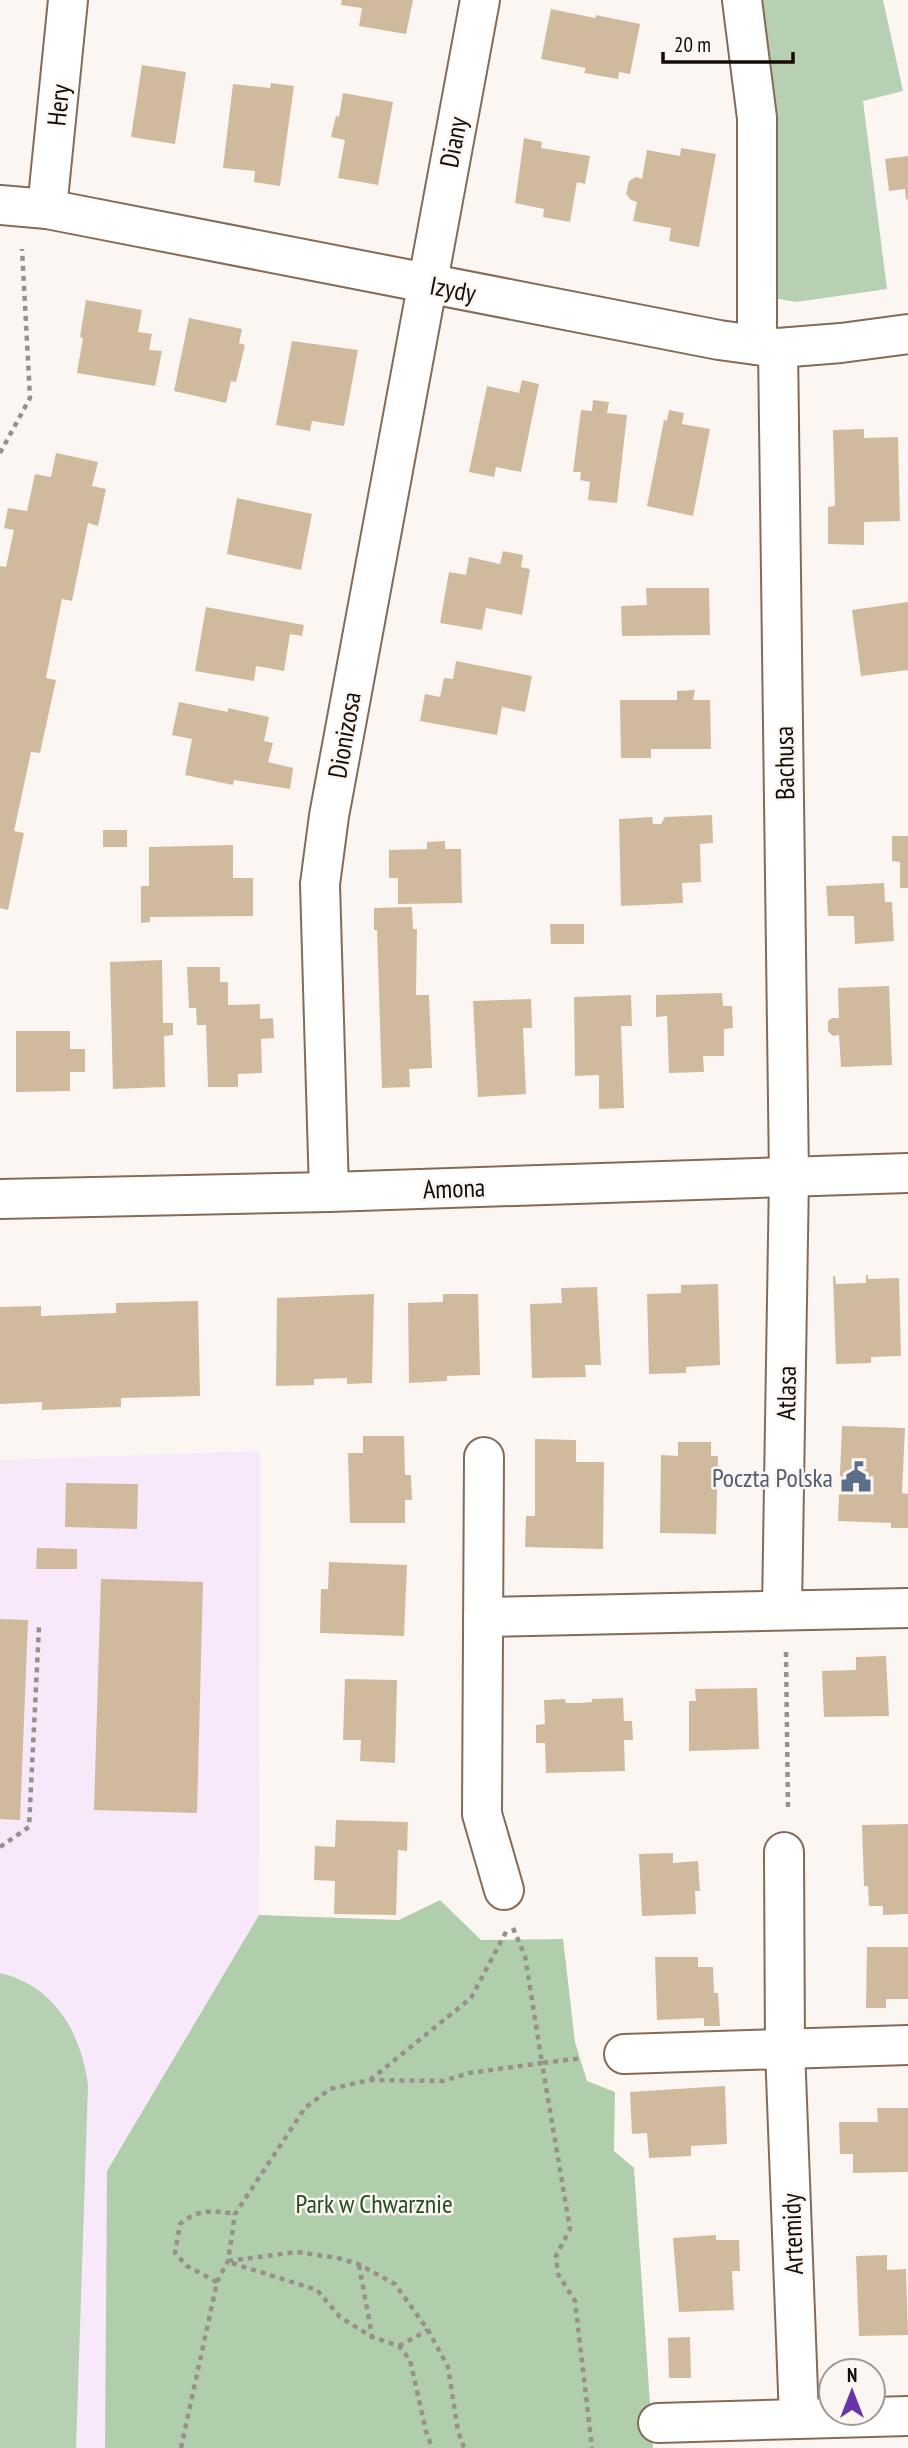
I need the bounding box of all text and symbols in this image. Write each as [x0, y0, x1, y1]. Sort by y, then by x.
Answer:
scale bar [663, 21, 792, 65]
text: 20 m [674, 31, 711, 58]
street label: Hery [39, 82, 77, 127]
street label: Diany [432, 114, 474, 170]
street label: Izydy [427, 268, 479, 310]
street label: Dionizosa [320, 689, 368, 781]
street label: Bachusa [767, 726, 801, 800]
street label: Amona [422, 1170, 486, 1206]
street label: Atlasa [769, 1365, 803, 1421]
public building icon: Poczta Polska [839, 1460, 873, 1494]
place label: Poczta Polska [712, 1461, 833, 1494]
park label: Park w Chwarznie [295, 2187, 453, 2220]
street label: Artemidy [774, 2193, 810, 2275]
north arrow [817, 2357, 887, 2427]
text: N [847, 2363, 857, 2387]

